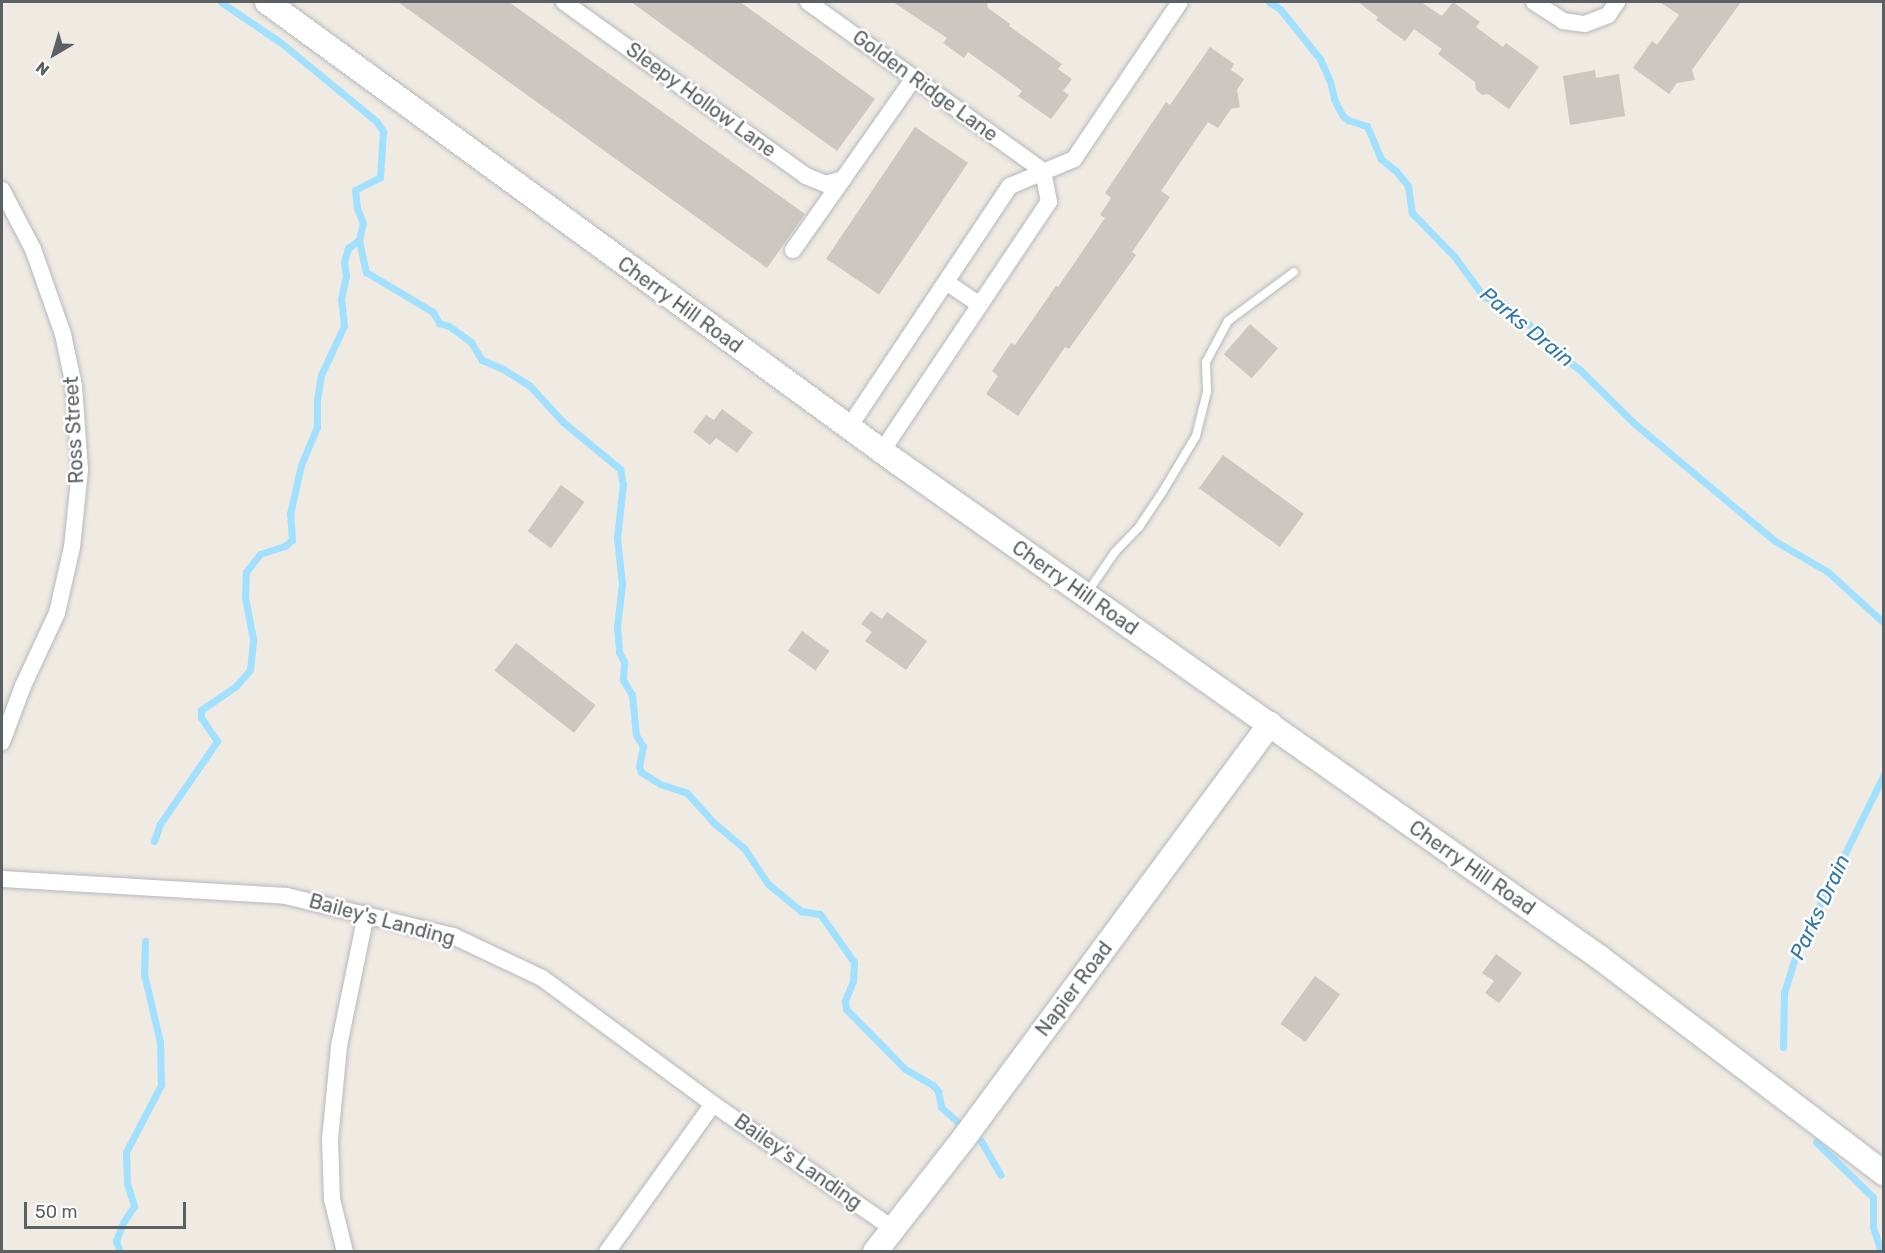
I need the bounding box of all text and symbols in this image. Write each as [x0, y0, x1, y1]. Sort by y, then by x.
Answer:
north arrow [24, 24, 84, 84]
street label: Golden Ridge Lane [848, 25, 1002, 147]
street label: Sleepy Hollow Lane [621, 37, 781, 163]
text: N [32, 58, 53, 80]
street label: Cherry Hill Road [613, 252, 747, 358]
water label: Parks Drain [1475, 282, 1579, 372]
street label: Ross Street [59, 376, 89, 484]
street label: Cherry Hill Road [1007, 535, 1143, 641]
street label: Cherry Hill Road [1404, 815, 1540, 921]
water label: Parks Drain [1785, 850, 1855, 964]
street label: Bailey's Landing [306, 889, 458, 951]
street label: Napier Road [1030, 937, 1118, 1041]
street label: Bailey's Landing [730, 1109, 866, 1215]
scale bar [27, 1190, 189, 1228]
text: 50 m [35, 1201, 78, 1223]

